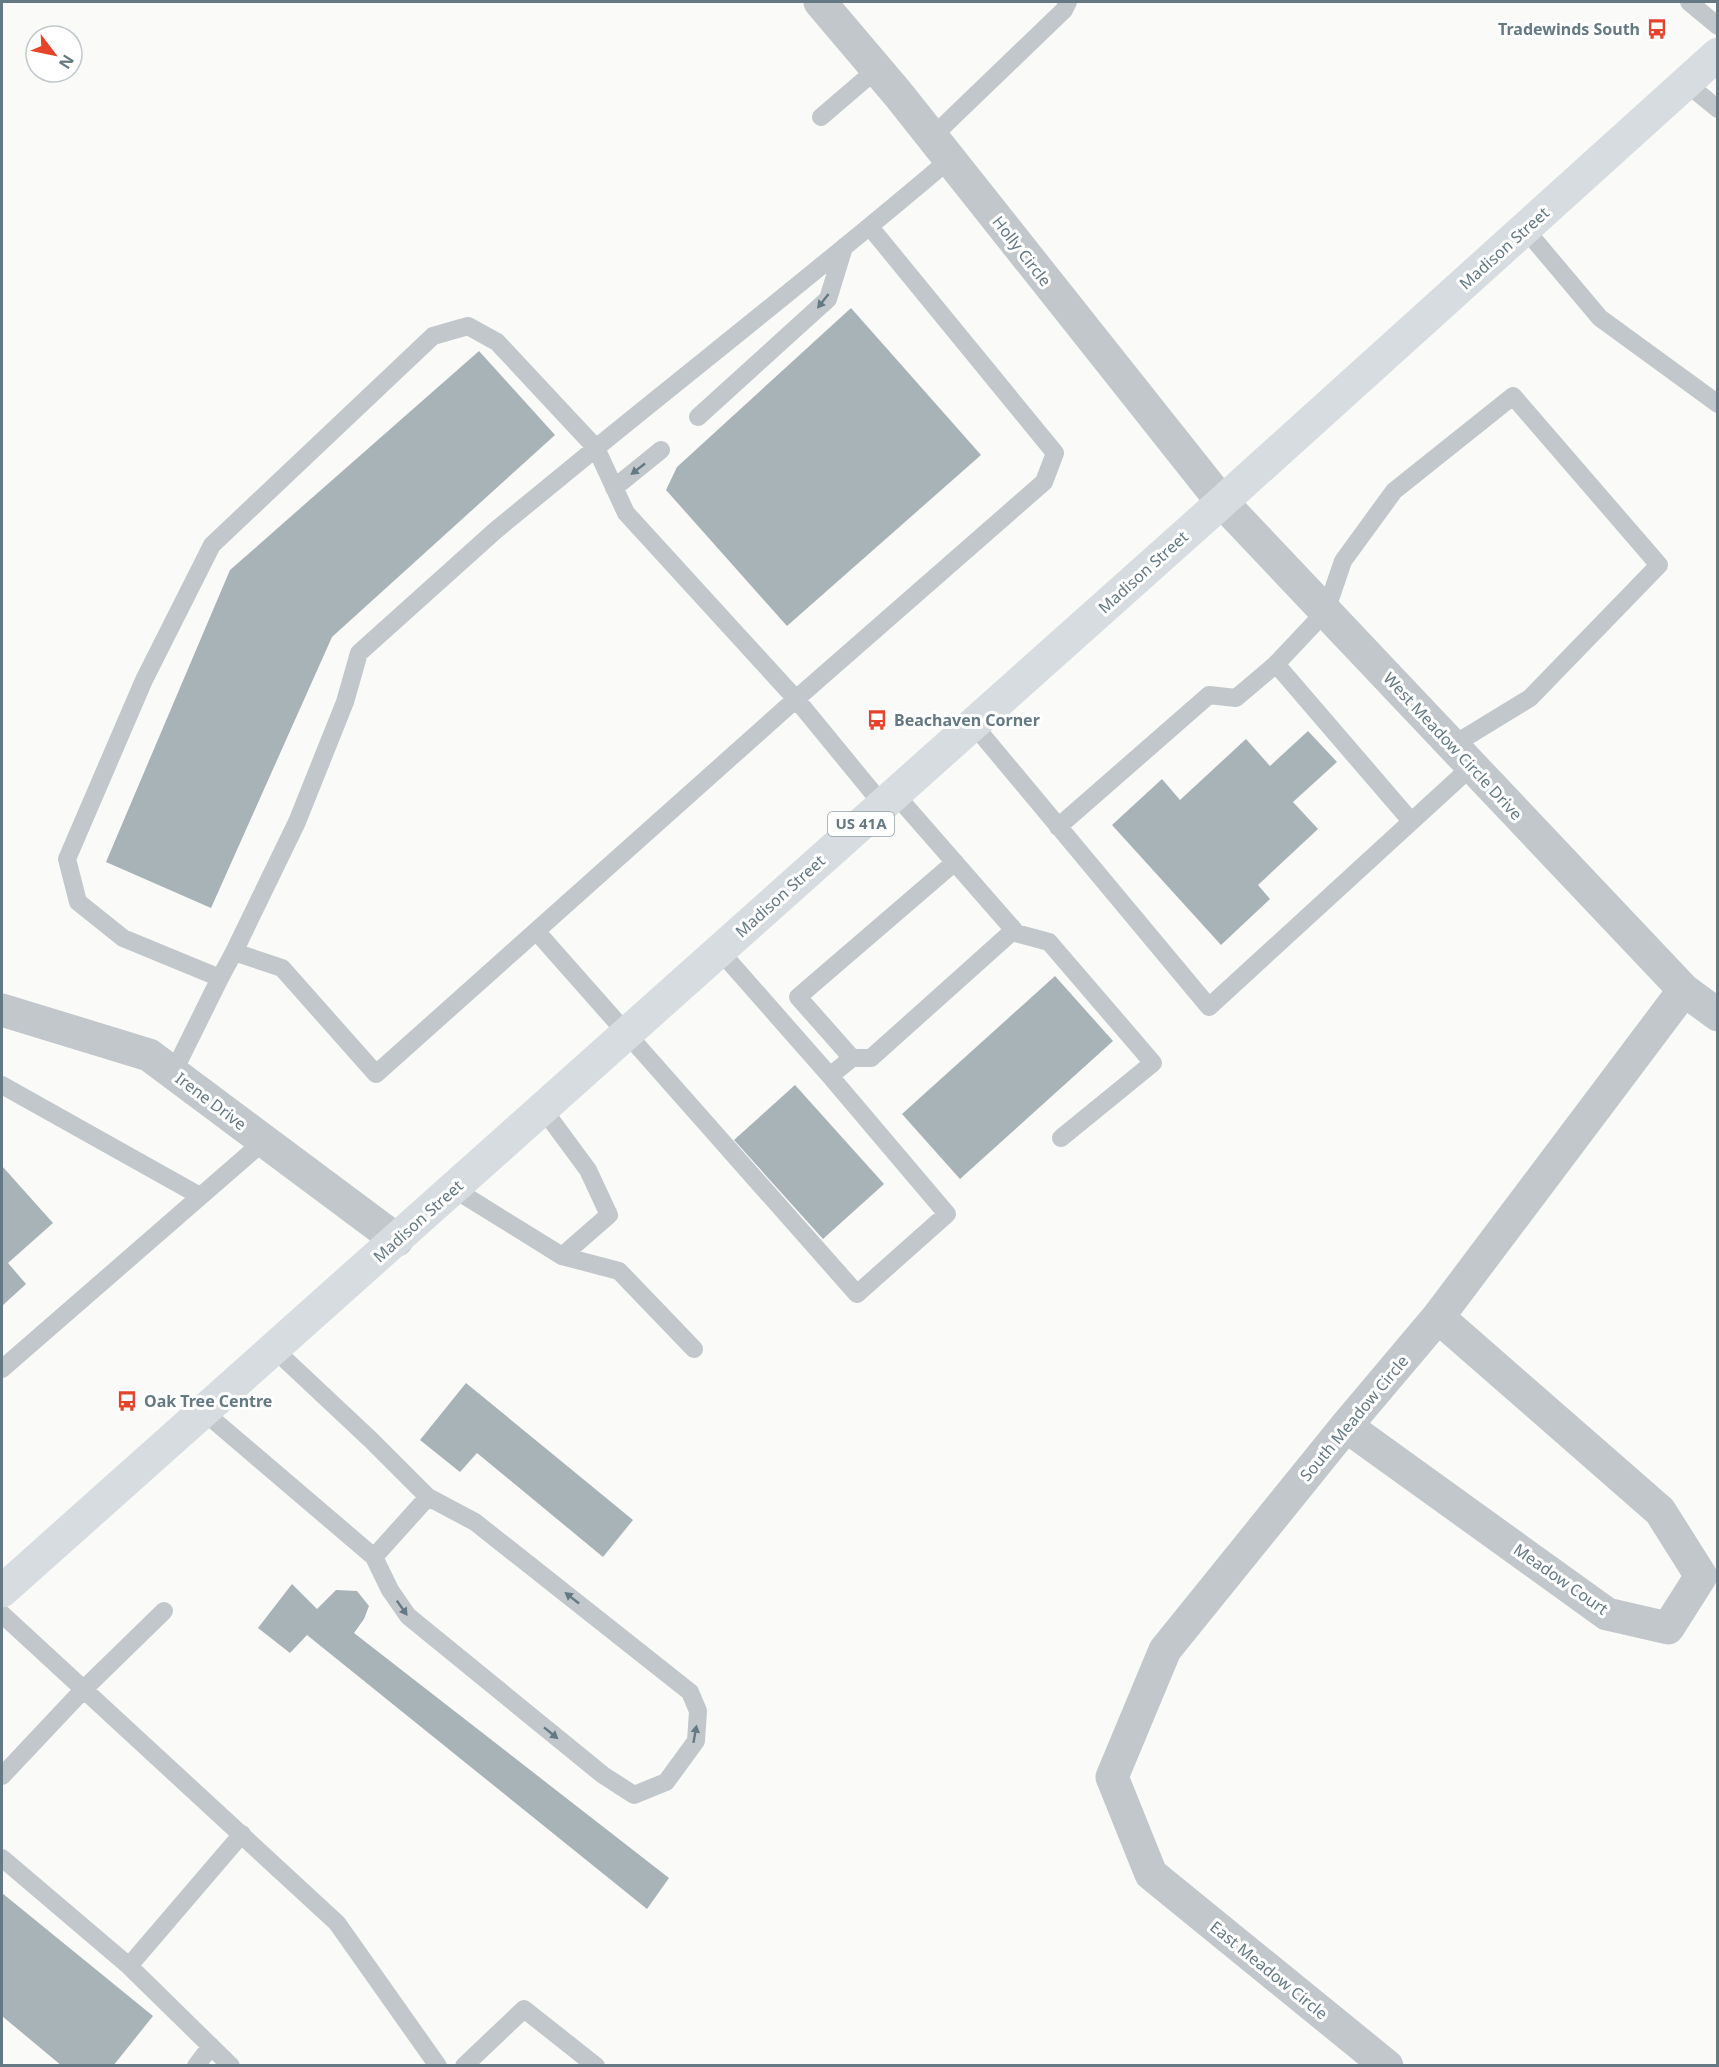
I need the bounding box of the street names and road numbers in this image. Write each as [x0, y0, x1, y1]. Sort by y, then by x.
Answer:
street label: Madison Street [1454, 202, 1554, 294]
street label: Holly Circle [988, 211, 1056, 291]
street label: Madison Street [1093, 526, 1193, 618]
street label: West Meadow Circle Drive [1379, 667, 1527, 825]
road number: US 41A [828, 812, 894, 836]
street label: Madison Street [730, 850, 830, 942]
street label: Irene Drive [171, 1067, 251, 1135]
street label: Madison Street [368, 1175, 468, 1267]
street label: South Meadow Circle [1295, 1350, 1413, 1486]
street label: Meadow Court [1509, 1538, 1613, 1620]
street label: East Meadow Circle [1206, 1916, 1332, 2024]

